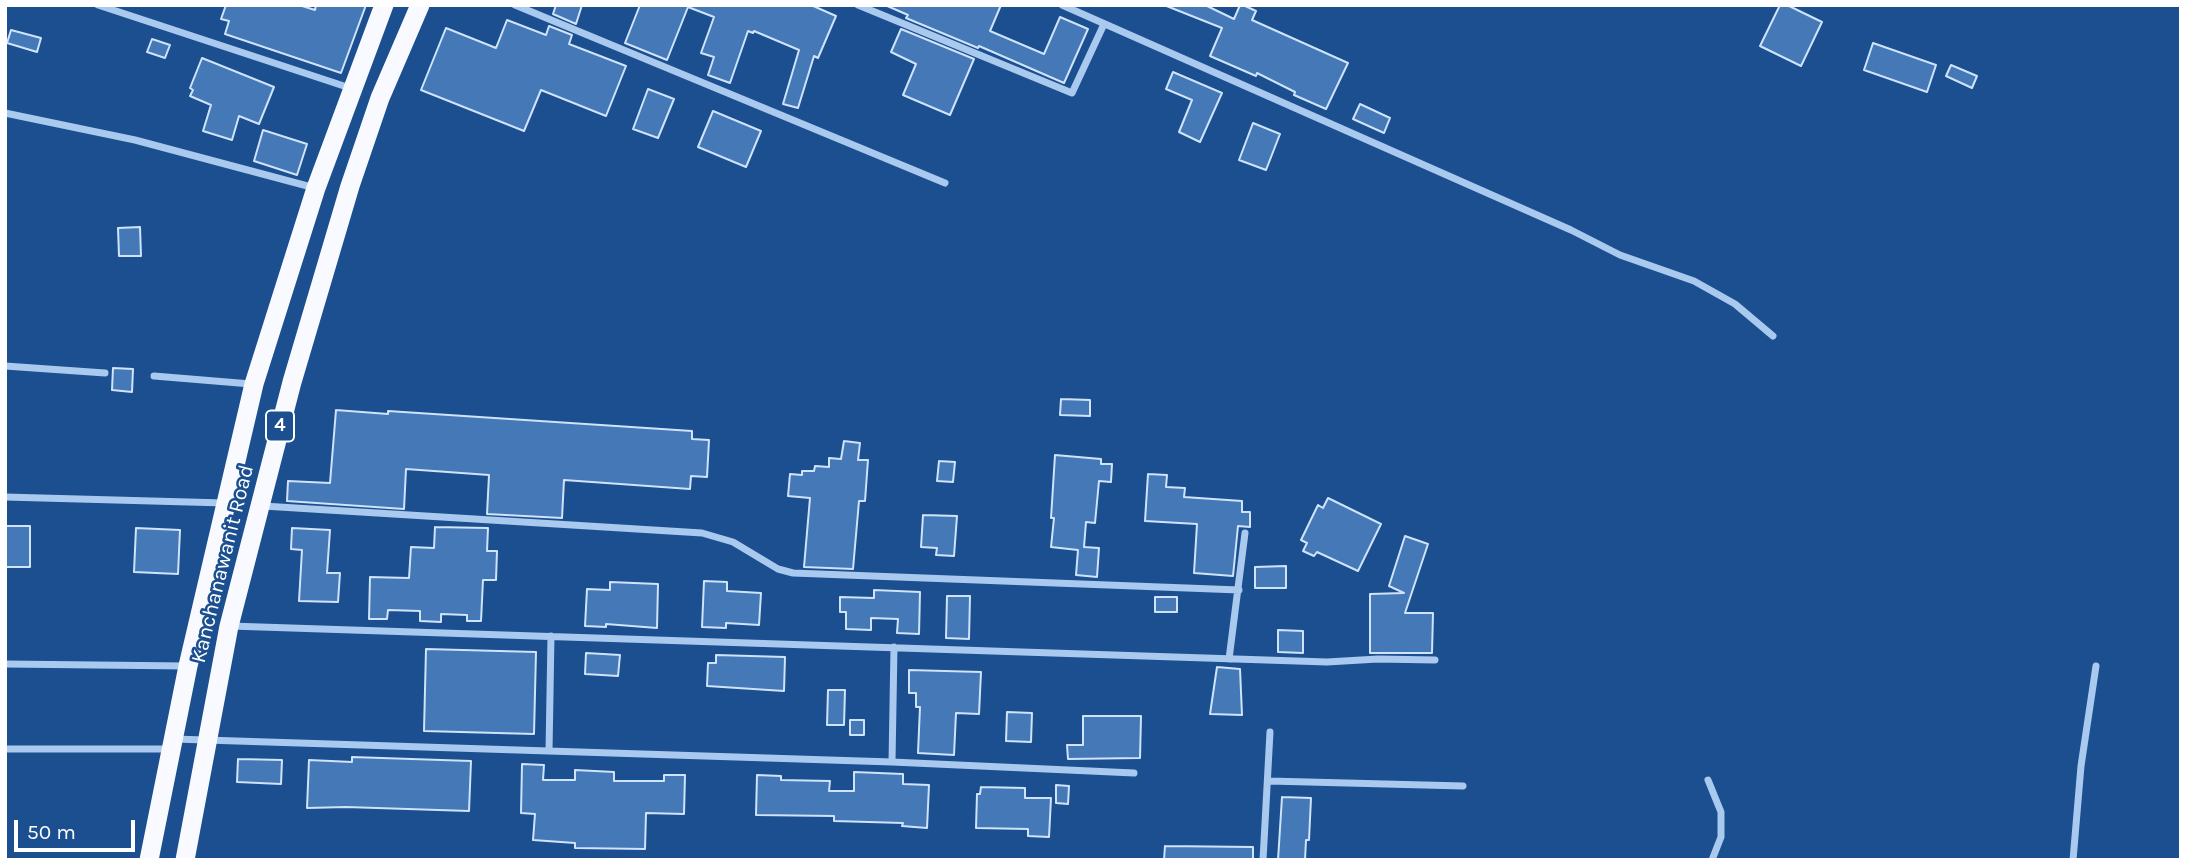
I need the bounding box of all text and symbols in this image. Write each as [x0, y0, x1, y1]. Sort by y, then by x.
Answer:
road number: 4 [266, 410, 294, 442]
street label: Kanchanawanit Road [186, 462, 260, 666]
scale bar [18, 806, 138, 850]
text: 50 m [27, 820, 76, 844]

